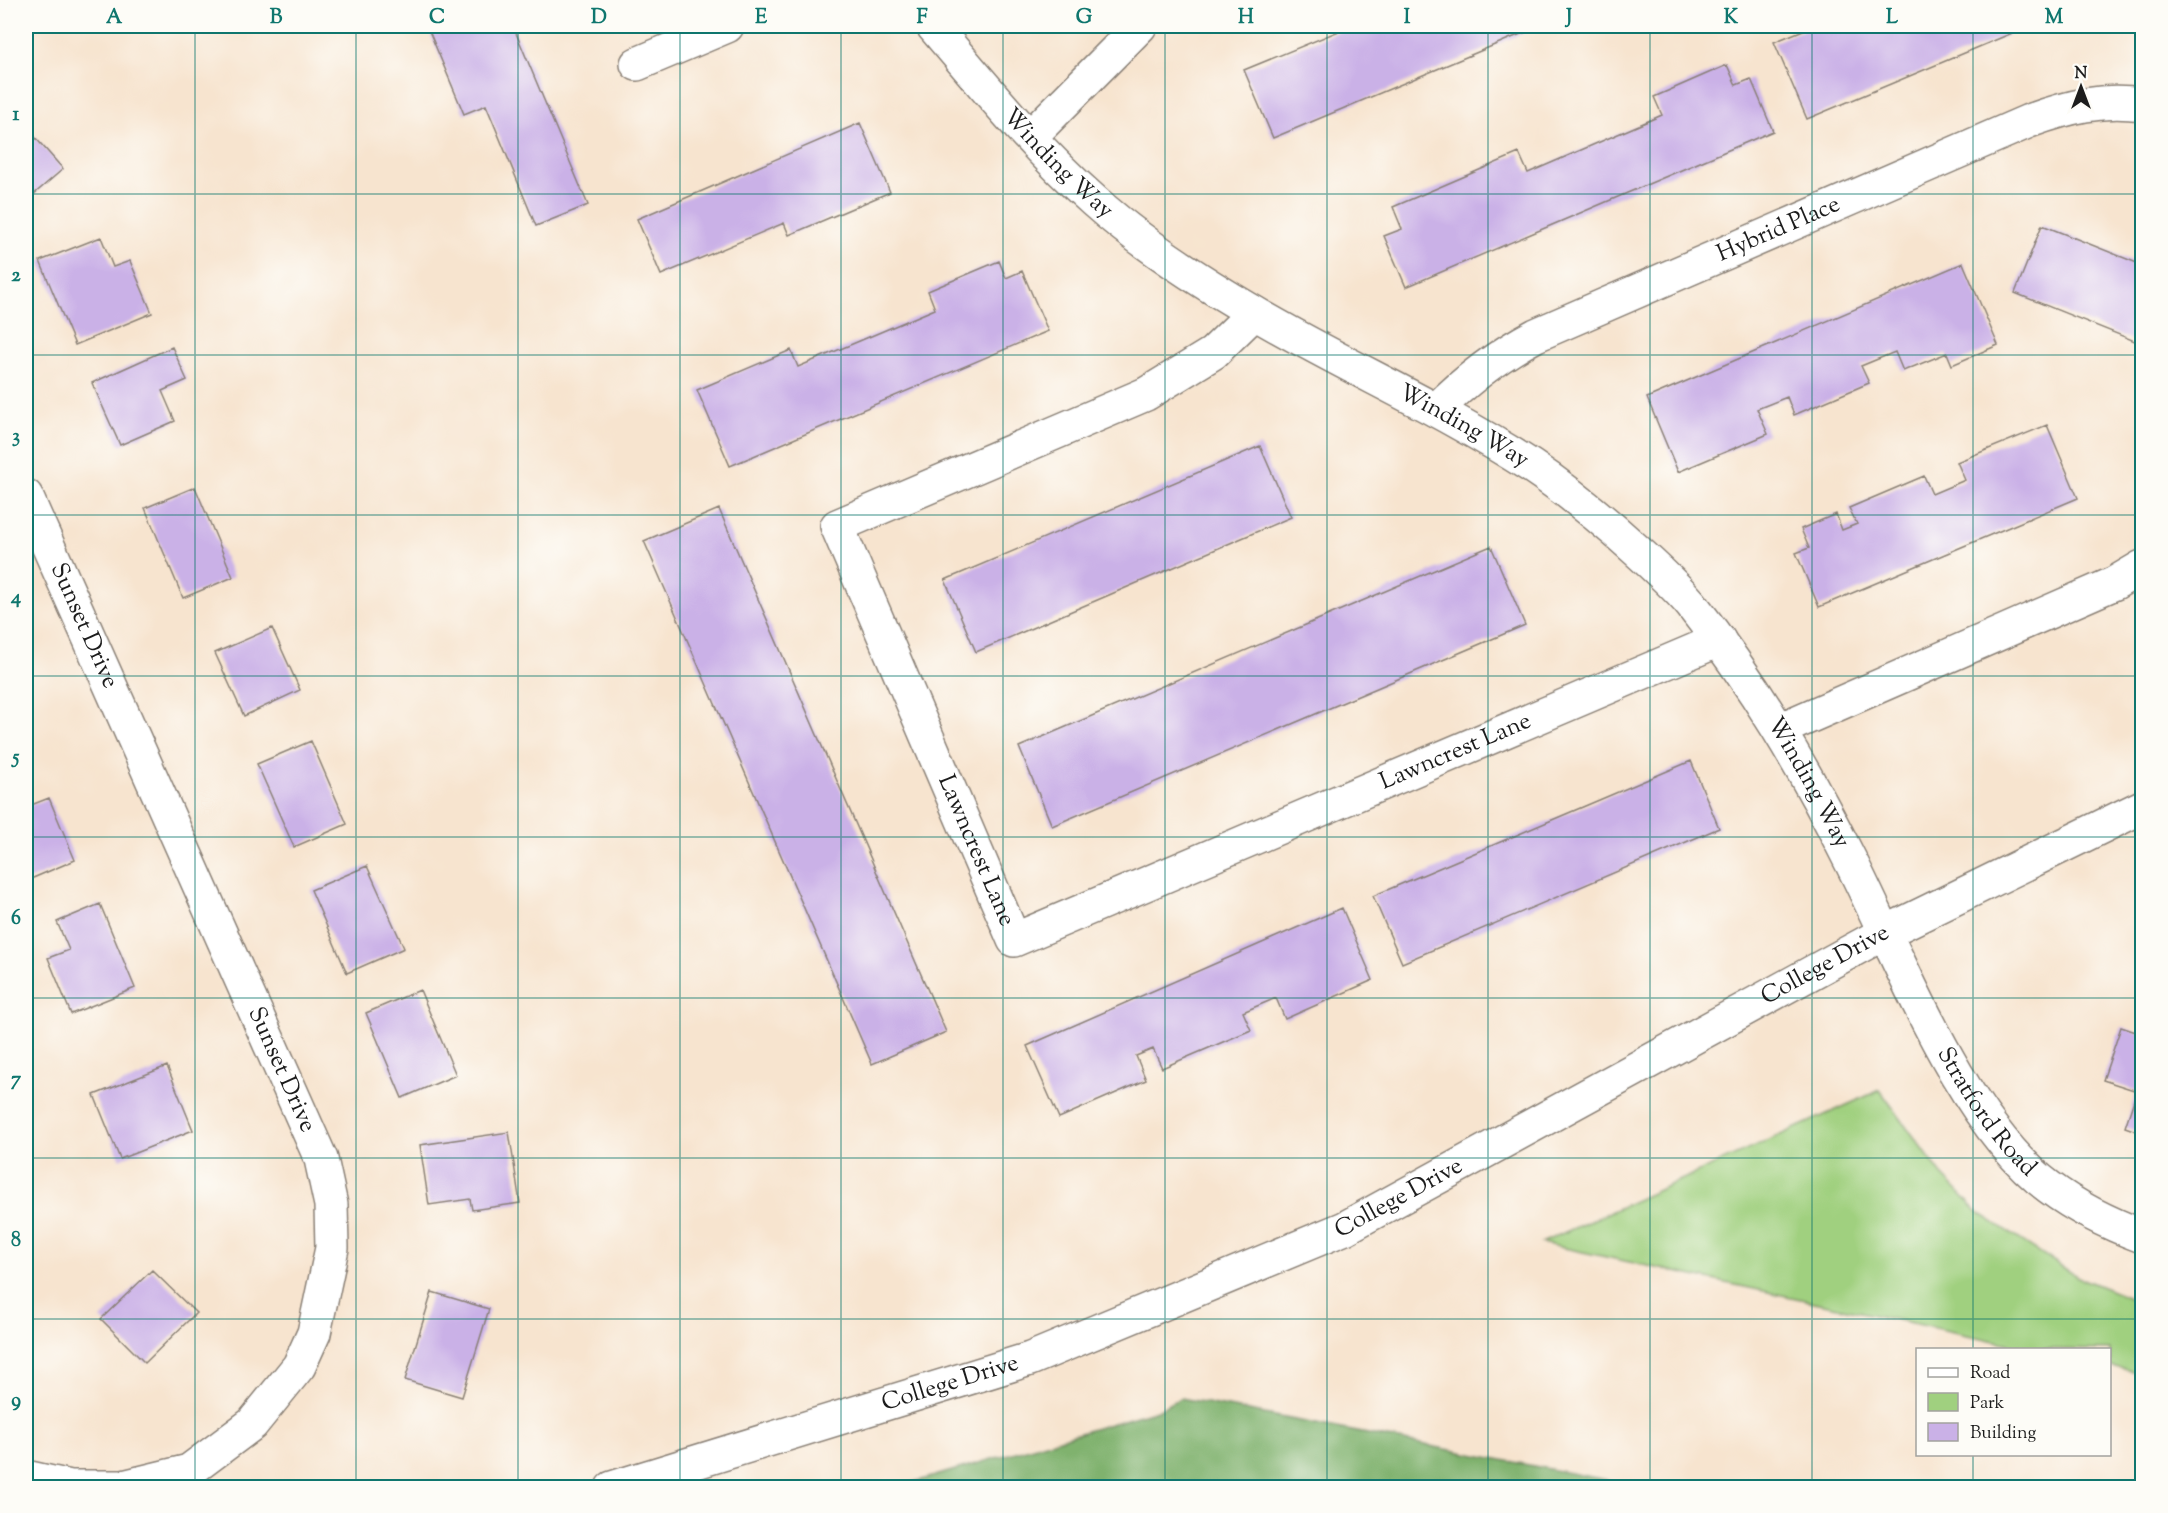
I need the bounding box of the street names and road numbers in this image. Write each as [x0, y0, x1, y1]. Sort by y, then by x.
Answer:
street label: Winding Way [994, 101, 1121, 227]
street label: Hybrid Place [1712, 188, 1846, 271]
street label: Winding Way [1392, 376, 1535, 477]
street label: Sunset Drive [41, 558, 126, 694]
street label: Lawncrest Lane [1375, 705, 1537, 799]
street label: Winding Way [1758, 711, 1858, 854]
street label: Lawncrest Lane [928, 770, 1023, 932]
street label: College Drive [1755, 916, 1896, 1014]
street label: Sunset Drive [239, 1002, 324, 1138]
street label: Stratford Road [1928, 1041, 2044, 1185]
street label: College Drive [1330, 1150, 1469, 1247]
street label: College Drive [878, 1346, 1023, 1421]

